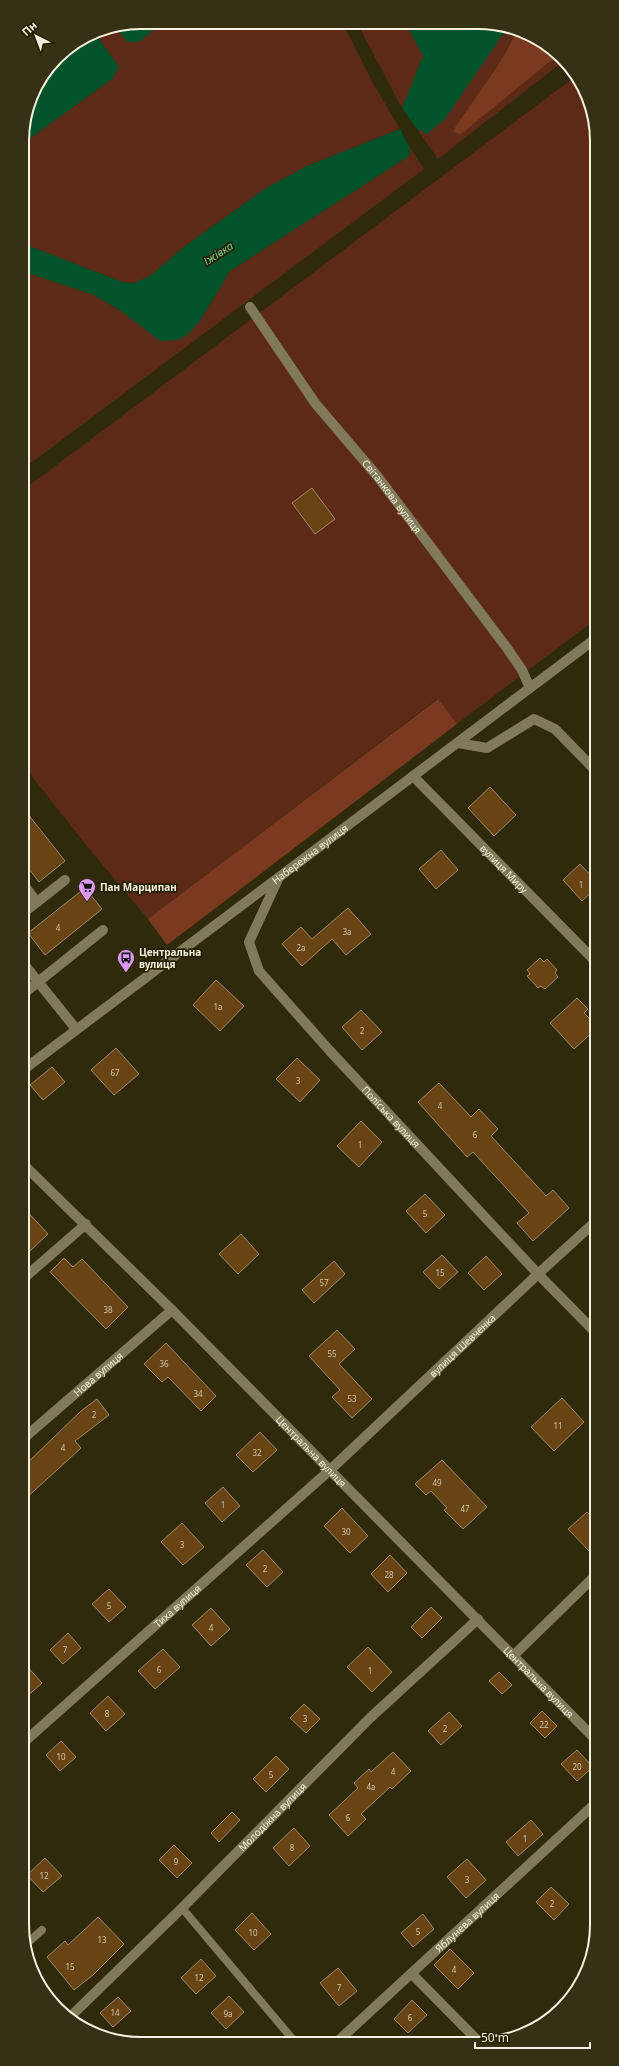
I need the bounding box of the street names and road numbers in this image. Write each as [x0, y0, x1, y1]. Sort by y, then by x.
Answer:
street label: Світанкова вулиця [359, 456, 425, 536]
street label: Набережна вулиця [269, 821, 351, 887]
street label: вулиця Миру [477, 841, 532, 897]
street label: Поліська вулиця [359, 1083, 423, 1151]
street label: вулиця Шевченка [426, 1311, 498, 1380]
street label: Нова вулиця [70, 1349, 126, 1399]
street label: Центральна вулиця [273, 1412, 350, 1490]
street label: Тиха вулиця [151, 1581, 204, 1631]
street label: Центральна вулиця [500, 1643, 577, 1721]
street label: Молодіжна вулиця [235, 1779, 309, 1854]
street label: Яблунева вулиця [432, 1889, 502, 1955]

